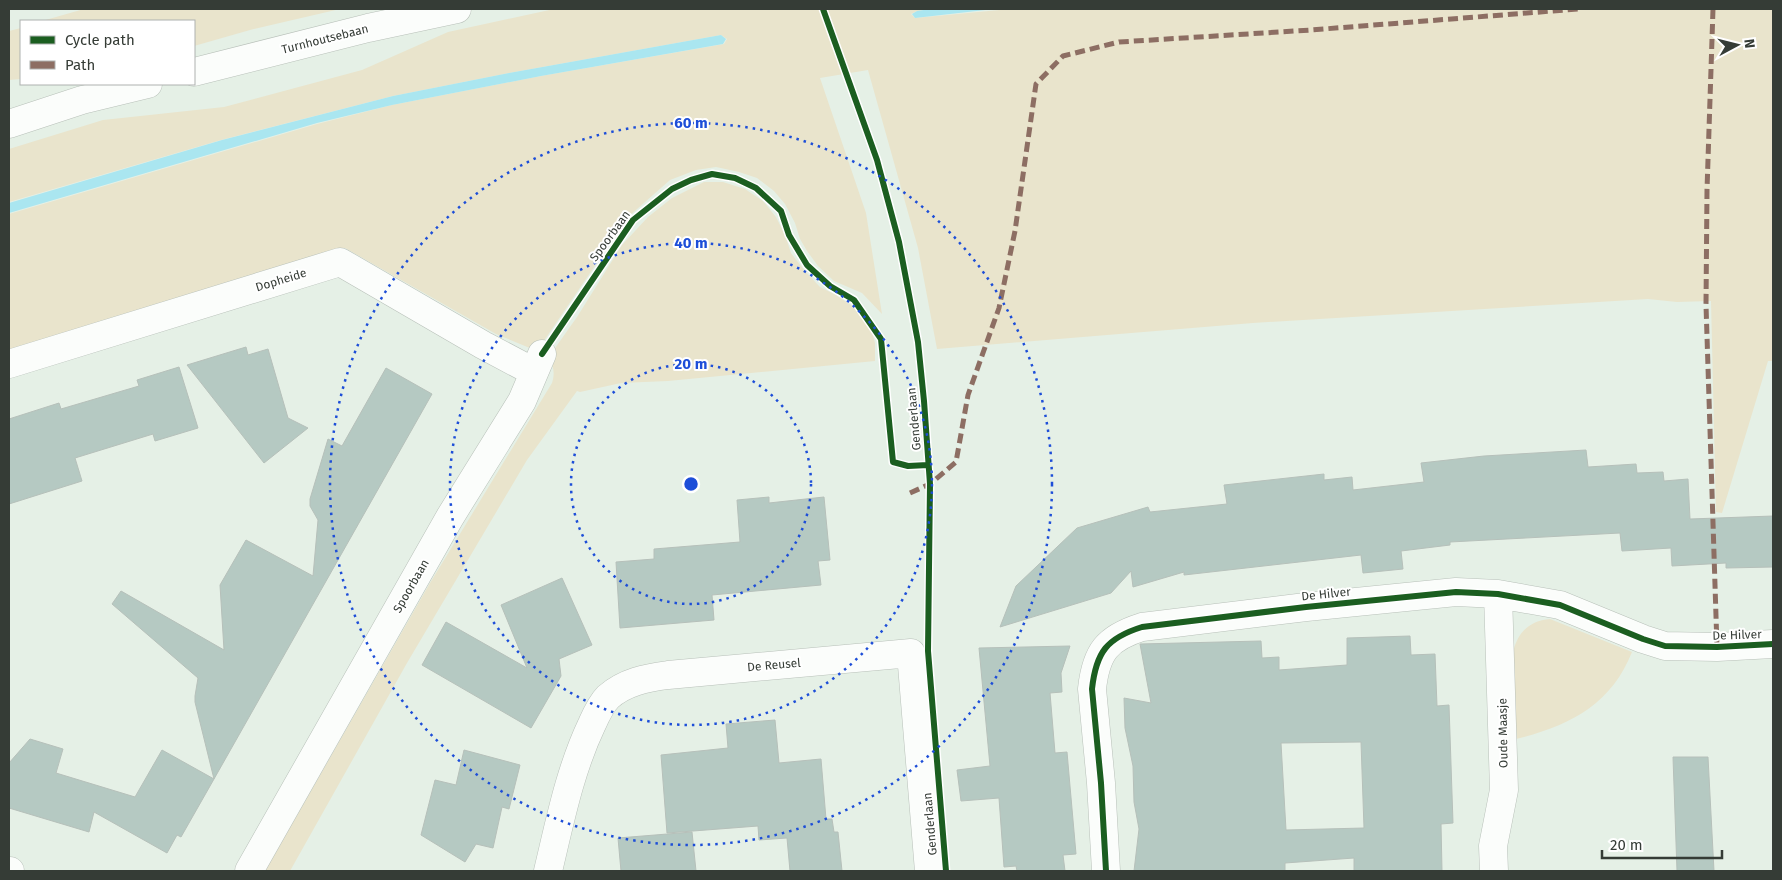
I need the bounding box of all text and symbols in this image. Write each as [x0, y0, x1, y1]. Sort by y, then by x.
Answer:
legend [20, 20, 195, 85]
north arrow [1712, 20, 1762, 70]
street label: Turnhoutsebaan [280, 21, 370, 57]
text: Cycle path [65, 31, 135, 49]
text: N [1740, 38, 1758, 49]
text: Path [65, 56, 95, 74]
text: 60 m [674, 114, 708, 132]
street label: Spoorbaan [587, 208, 633, 264]
text: 40 m [674, 234, 708, 252]
street label: Dopheide [254, 266, 308, 294]
text: 20 m [675, 355, 707, 373]
street label: Genderlaan [904, 387, 924, 451]
centre of rings [682, 475, 700, 493]
street label: Spoorbaan [390, 557, 432, 615]
street label: De Hilver [1301, 584, 1352, 604]
street label: De Hilver [1712, 627, 1762, 643]
street label: De Reusel [747, 656, 802, 674]
street label: Oude Maasje [1495, 698, 1511, 768]
street label: Genderlaan [920, 792, 940, 856]
scale bar [1602, 828, 1722, 860]
text: 20 m [1610, 836, 1643, 854]

